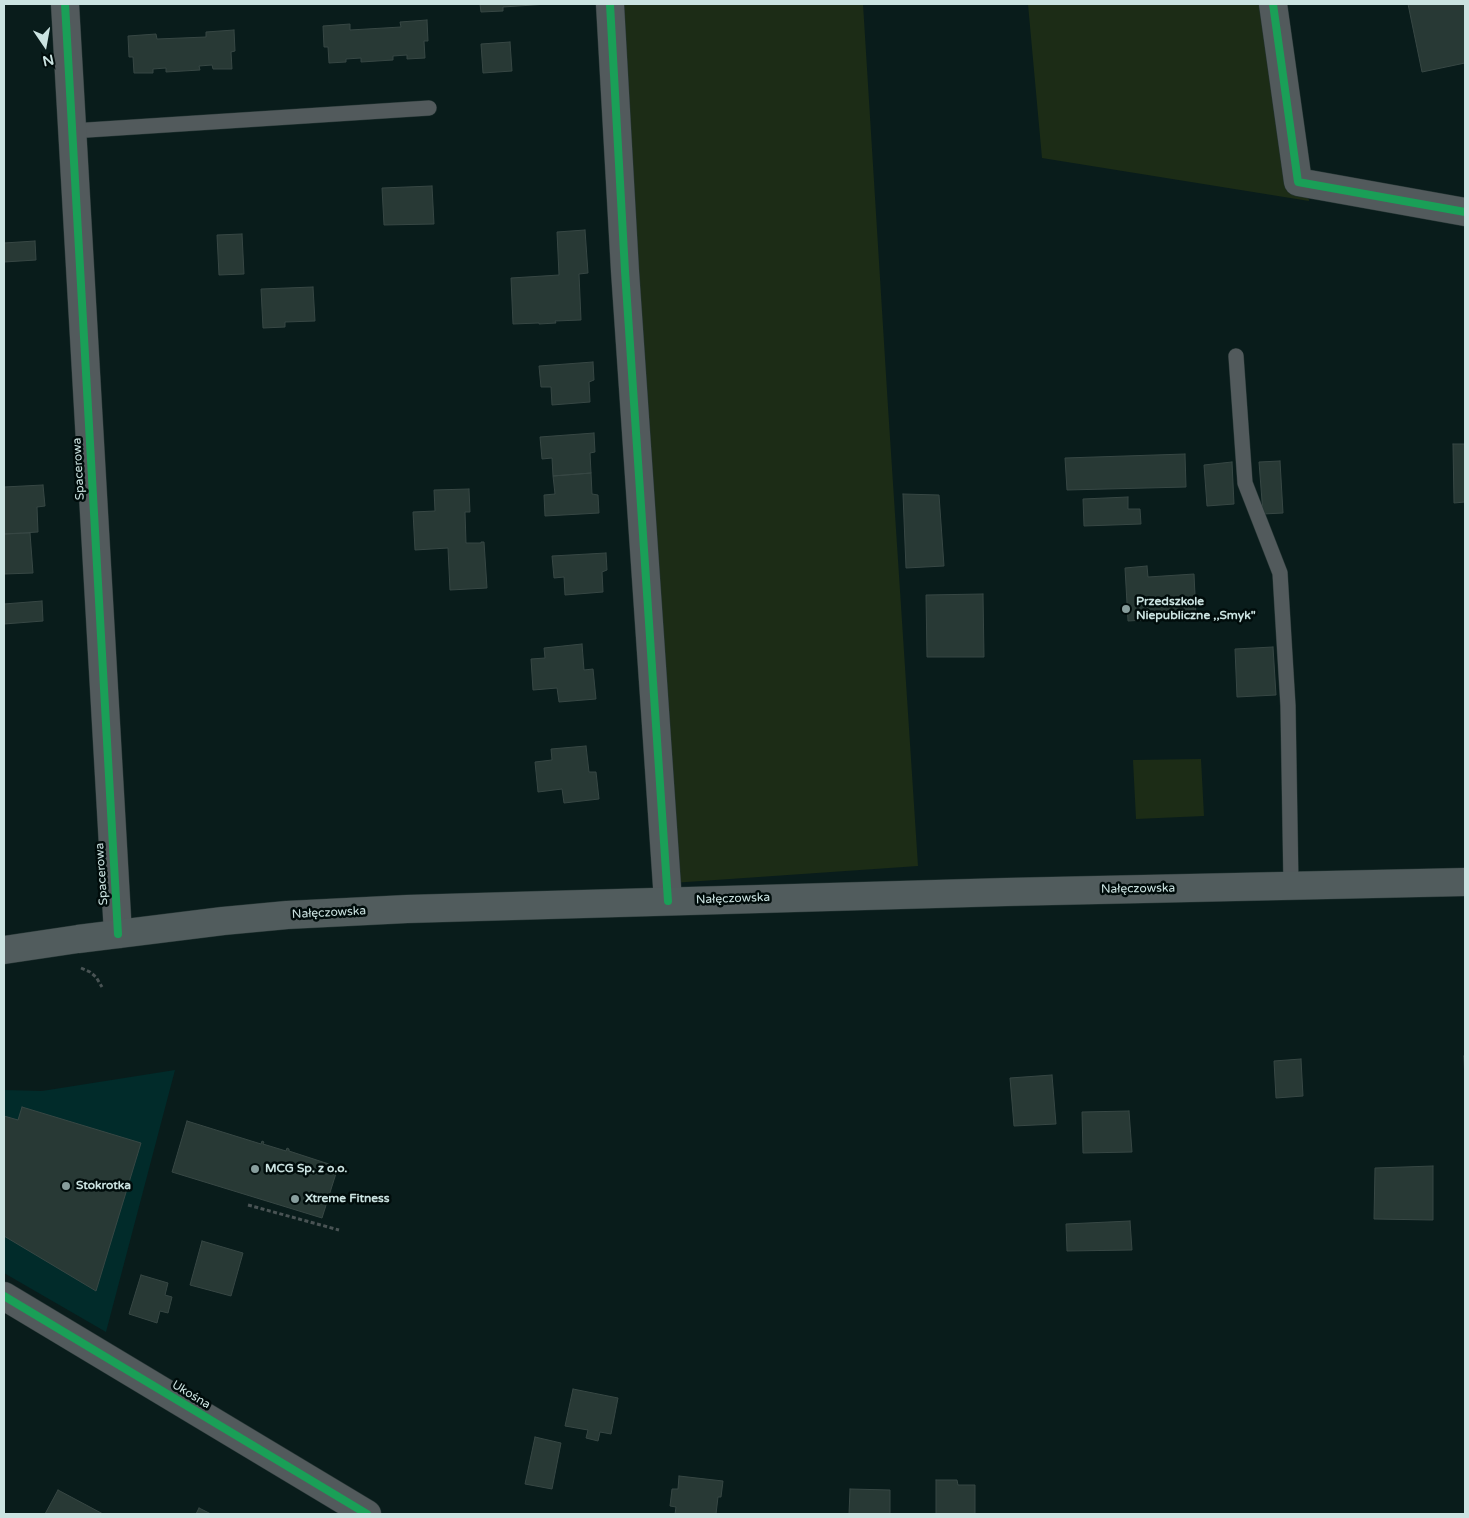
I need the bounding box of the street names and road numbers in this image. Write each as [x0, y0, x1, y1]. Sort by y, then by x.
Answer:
street label: Spacerowa [70, 437, 88, 501]
street label: Spacerowa [93, 842, 111, 906]
street label: Nałęczowska [1101, 881, 1175, 897]
street label: Nałęczowska [696, 891, 770, 907]
street label: Nałęczowska [292, 904, 366, 922]
street label: Ukośna [169, 1378, 213, 1412]

